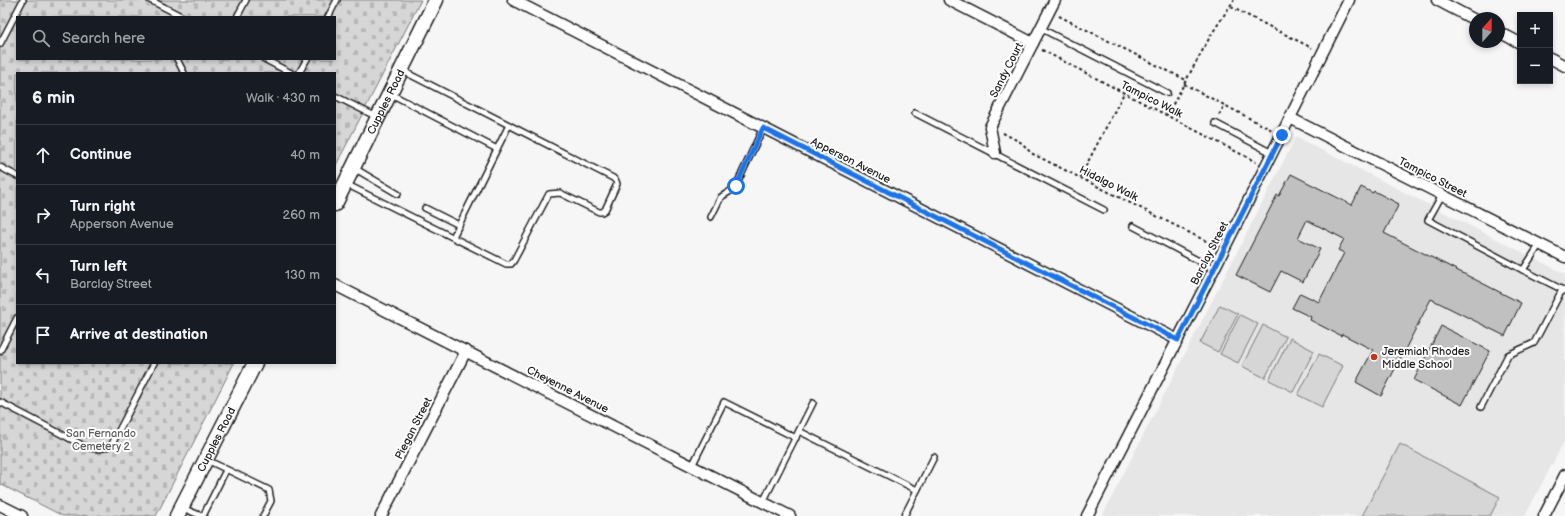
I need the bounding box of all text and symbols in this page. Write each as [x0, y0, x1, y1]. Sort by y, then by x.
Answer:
north arrow [1469, 12, 1505, 48]
map controls [1517, 12, 1553, 84]
button: + [1517, 12, 1553, 48]
search box [16, 16, 336, 60]
icon: search [30, 27, 52, 49]
text: Search here [62, 29, 145, 48]
street label: Sandy Court [987, 40, 1026, 100]
button: − [1517, 48, 1553, 84]
street label: Cupples Road [365, 67, 408, 137]
street label: Tampico Walk [1119, 78, 1185, 121]
text: 6 min [32, 88, 75, 108]
text: Walk · 430 m [246, 90, 320, 106]
route end [1273, 126, 1291, 144]
street label: Apperson Avenue [809, 135, 893, 186]
icon: ahead [32, 144, 54, 166]
text: Continue [70, 145, 132, 164]
text: 40 m [290, 147, 320, 163]
street label: Tampico Street [1396, 155, 1470, 200]
street label: Hidalgo Walk [1077, 163, 1141, 204]
route start [727, 177, 745, 195]
text: Turn right [70, 197, 135, 216]
icon: right [32, 204, 54, 226]
text: 260 m [282, 207, 320, 223]
text: Apperson Avenue [70, 216, 174, 232]
street label: Barclay Street [1188, 219, 1231, 287]
text: Turn left [70, 257, 127, 276]
icon: left [32, 264, 54, 286]
text: 130 m [285, 267, 320, 283]
text: Barclay Street [70, 276, 152, 292]
icon: arrive [32, 324, 54, 346]
text: Arrive at destination [70, 325, 208, 344]
place label: Jeremiah Rhodes Middle School [1382, 345, 1470, 371]
marker: Jeremiah Rhodes Middle School [1369, 352, 1379, 362]
street label: Cheyenne Avenue [525, 363, 611, 416]
street label: Piegan Street [392, 395, 435, 461]
street label: Cupples Road [195, 405, 238, 474]
park label: San Fernando Cemetery 2 [66, 427, 136, 453]

